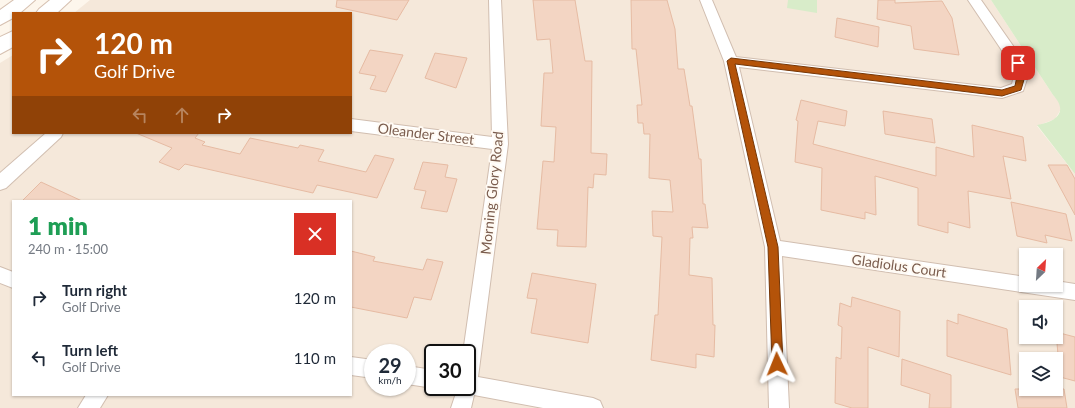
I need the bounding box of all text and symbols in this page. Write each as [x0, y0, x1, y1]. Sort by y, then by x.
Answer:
text: 120 m [94, 26, 173, 60]
icon: right [28, 28, 80, 80]
pin [1001, 46, 1035, 80]
icon: arrive [1007, 52, 1029, 74]
text: Golf Drive [94, 60, 175, 82]
icon: left [129, 104, 151, 126]
icon: ahead [171, 104, 193, 126]
icon: right [213, 104, 235, 126]
street label: Oleander Street [377, 119, 475, 148]
street label: Morning Glory Road [477, 131, 506, 255]
text: 1 min [28, 211, 88, 240]
button: close [294, 213, 336, 255]
text: 240 m · 15:00 [28, 241, 108, 257]
north arrow [1019, 248, 1063, 292]
map controls [1019, 248, 1063, 396]
street label: Gladiolus Court [851, 250, 947, 281]
text: Turn right [62, 281, 127, 299]
icon: right [28, 287, 50, 309]
text: 120 m [294, 289, 336, 307]
text: Golf Drive [62, 299, 121, 315]
button: sound [1019, 300, 1063, 344]
text: Turn left [62, 341, 118, 359]
position arrow [756, 343, 798, 385]
speed limit sign: 30 [424, 344, 476, 396]
icon: left [28, 347, 50, 369]
text: 110 m [294, 349, 336, 367]
button: layers [1019, 352, 1063, 396]
text: 29 [378, 353, 402, 377]
text: Golf Drive [62, 359, 121, 375]
text: km/h [378, 374, 402, 386]

